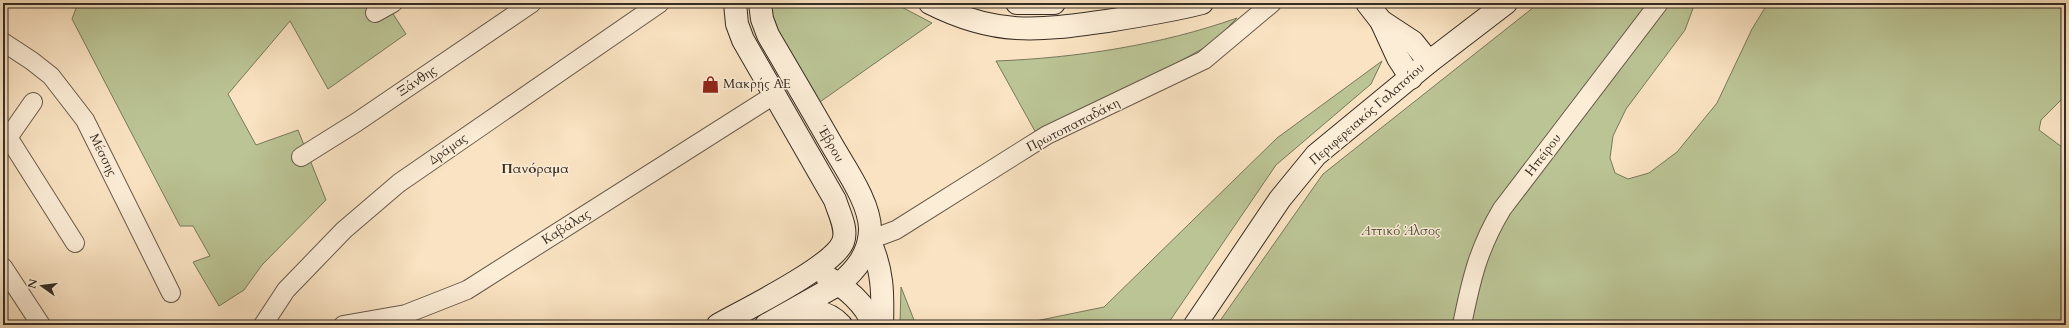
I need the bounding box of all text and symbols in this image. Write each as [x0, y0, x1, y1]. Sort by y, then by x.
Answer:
street label: Περιφερειακός Γαλατσίου [1306, 59, 1429, 169]
street label: Ξάνθης [394, 61, 441, 101]
shop icon: Μακρής ΑΕ [700, 74, 720, 94]
place label: Μακρής ΑΕ [723, 75, 791, 93]
street label: Πρωτοπαπαδάκη [1023, 94, 1123, 156]
street label: Έβρου [813, 122, 849, 166]
street label: Δράμας [425, 129, 471, 169]
street label: Ηπείρου [1521, 130, 1565, 180]
street label: Μέσσης [85, 131, 121, 180]
district label: Πανόραμα [501, 159, 569, 178]
street label: Καβάλας [538, 205, 594, 249]
park label: Αττικό Άλσος [1360, 222, 1441, 240]
north arrow [22, 266, 62, 306]
text: N [24, 277, 41, 290]

